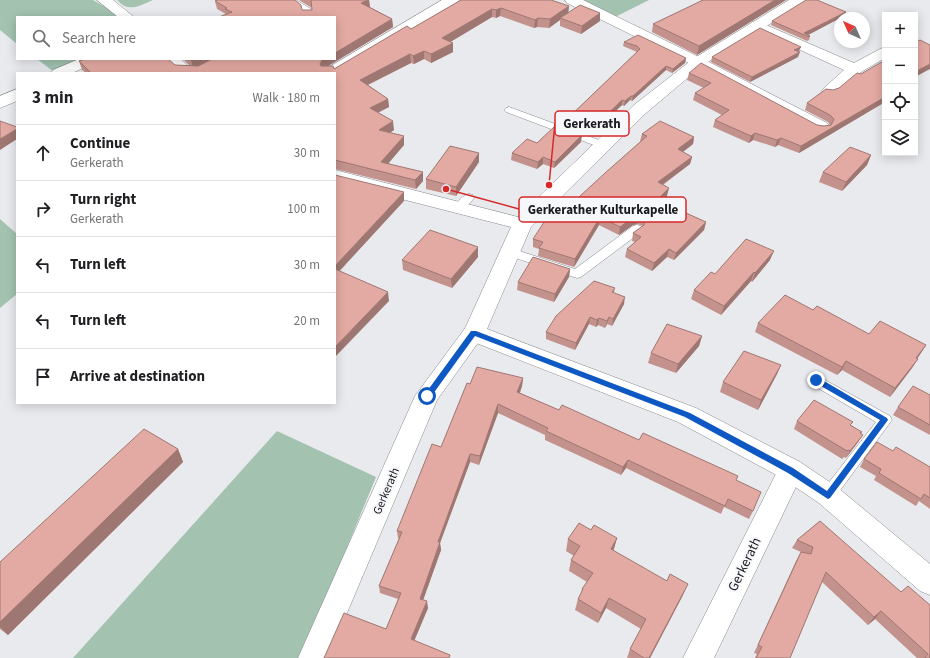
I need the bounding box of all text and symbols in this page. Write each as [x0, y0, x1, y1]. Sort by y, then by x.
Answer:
north arrow [834, 12, 870, 48]
map controls [882, 12, 918, 156]
button: + [882, 12, 918, 48]
search box [16, 16, 336, 60]
icon: search [30, 27, 52, 49]
text: Search here [62, 28, 136, 49]
button: − [882, 48, 918, 84]
button: locate [882, 84, 918, 120]
text: 3 min [32, 86, 73, 110]
text: Walk · 180 m [252, 89, 320, 107]
callout: Gerkerath [555, 111, 629, 136]
text: Gerkerath [563, 115, 621, 133]
button: layers [882, 120, 918, 156]
text: Continue [70, 133, 130, 154]
icon: ahead [32, 142, 54, 164]
text: 30 m [294, 144, 320, 162]
text: Gerkerath [70, 154, 124, 172]
text: Turn right [70, 189, 136, 210]
callout: Gerkerather Kulturkapelle [519, 197, 686, 222]
icon: right [32, 198, 54, 220]
text: 100 m [287, 200, 320, 218]
text: Gerkerather Kulturkapelle [528, 201, 679, 219]
text: Gerkerath [70, 210, 124, 228]
icon: left [32, 254, 54, 276]
text: Turn left [70, 254, 126, 275]
text: 30 m [294, 256, 320, 274]
icon: left [32, 310, 54, 332]
text: Turn left [70, 310, 126, 331]
text: 20 m [294, 312, 320, 330]
icon: arrive [32, 366, 54, 388]
text: Arrive at destination [70, 366, 205, 387]
route end [807, 371, 825, 389]
route start [418, 387, 436, 405]
street label: Gerkerath [369, 465, 404, 517]
street label: Gerkerath [723, 534, 767, 595]

